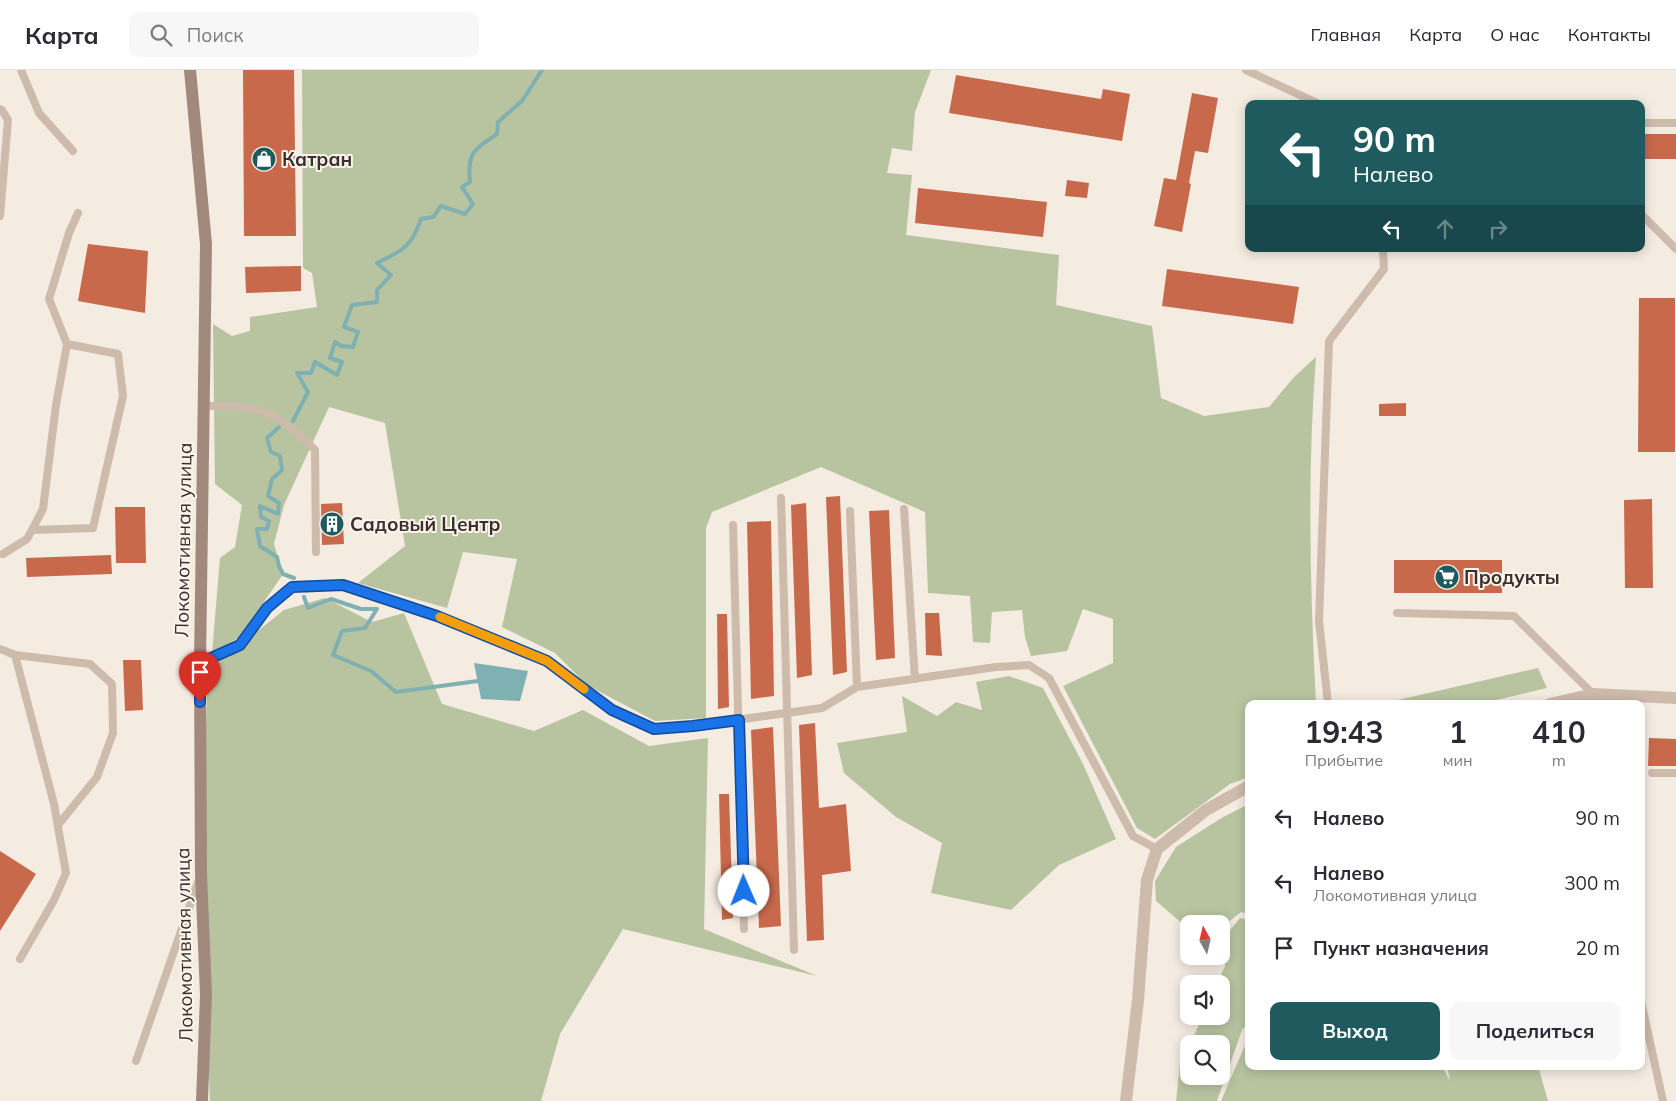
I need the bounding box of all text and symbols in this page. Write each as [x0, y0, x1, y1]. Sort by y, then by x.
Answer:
search box [129, 12, 479, 57]
text: Карта [25, 20, 99, 50]
icon: search [147, 21, 175, 49]
text: Поиск [187, 23, 244, 47]
text: Главная [1311, 23, 1381, 46]
text: Карта [1409, 23, 1462, 46]
text: О нас [1490, 23, 1540, 46]
text: Контакты [1568, 23, 1651, 46]
text: 90 m [1353, 117, 1436, 161]
icon: left [1270, 120, 1335, 185]
shop icon: Катран [251, 146, 277, 172]
place label: Катран [282, 147, 352, 171]
text: Налево [1353, 160, 1433, 188]
icon: left [1378, 215, 1406, 243]
icon: ahead [1431, 215, 1459, 243]
icon: right [1484, 215, 1512, 243]
street label: Локомотивная улица [169, 442, 197, 638]
building icon: Садовый Центр [319, 511, 345, 537]
place label: Садовый Центр [350, 512, 501, 536]
supermarket icon: Продукты [1434, 564, 1460, 590]
place label: Продукты [1464, 565, 1560, 589]
pin [179, 651, 221, 702]
icon: arrive [186, 658, 214, 686]
text: 19:43 [1304, 713, 1384, 751]
text: 1 [1449, 713, 1467, 751]
text: 410 [1532, 713, 1586, 751]
text: Прибытие [1305, 750, 1383, 770]
text: мин [1443, 750, 1473, 770]
text: m [1552, 750, 1566, 770]
icon: left [1270, 804, 1298, 832]
text: Налево [1313, 806, 1385, 830]
text: 90 m [1576, 806, 1620, 830]
street label: Локомотивная улица [170, 847, 198, 1043]
text: Налево [1313, 861, 1385, 885]
position arrow [717, 864, 769, 916]
icon: left [1270, 869, 1298, 897]
text: 300 m [1564, 871, 1620, 895]
text: Локомотивная улица [1313, 885, 1477, 905]
north arrow [1180, 915, 1230, 965]
map controls [1180, 915, 1230, 1085]
icon: arrive [1270, 934, 1298, 962]
text: Пункт назначения [1313, 936, 1489, 960]
text: 20 m [1576, 936, 1620, 960]
button: sound [1180, 975, 1230, 1025]
button: Выход [1270, 1002, 1440, 1060]
button: Поделиться [1450, 1002, 1620, 1060]
button: search [1180, 1035, 1230, 1085]

